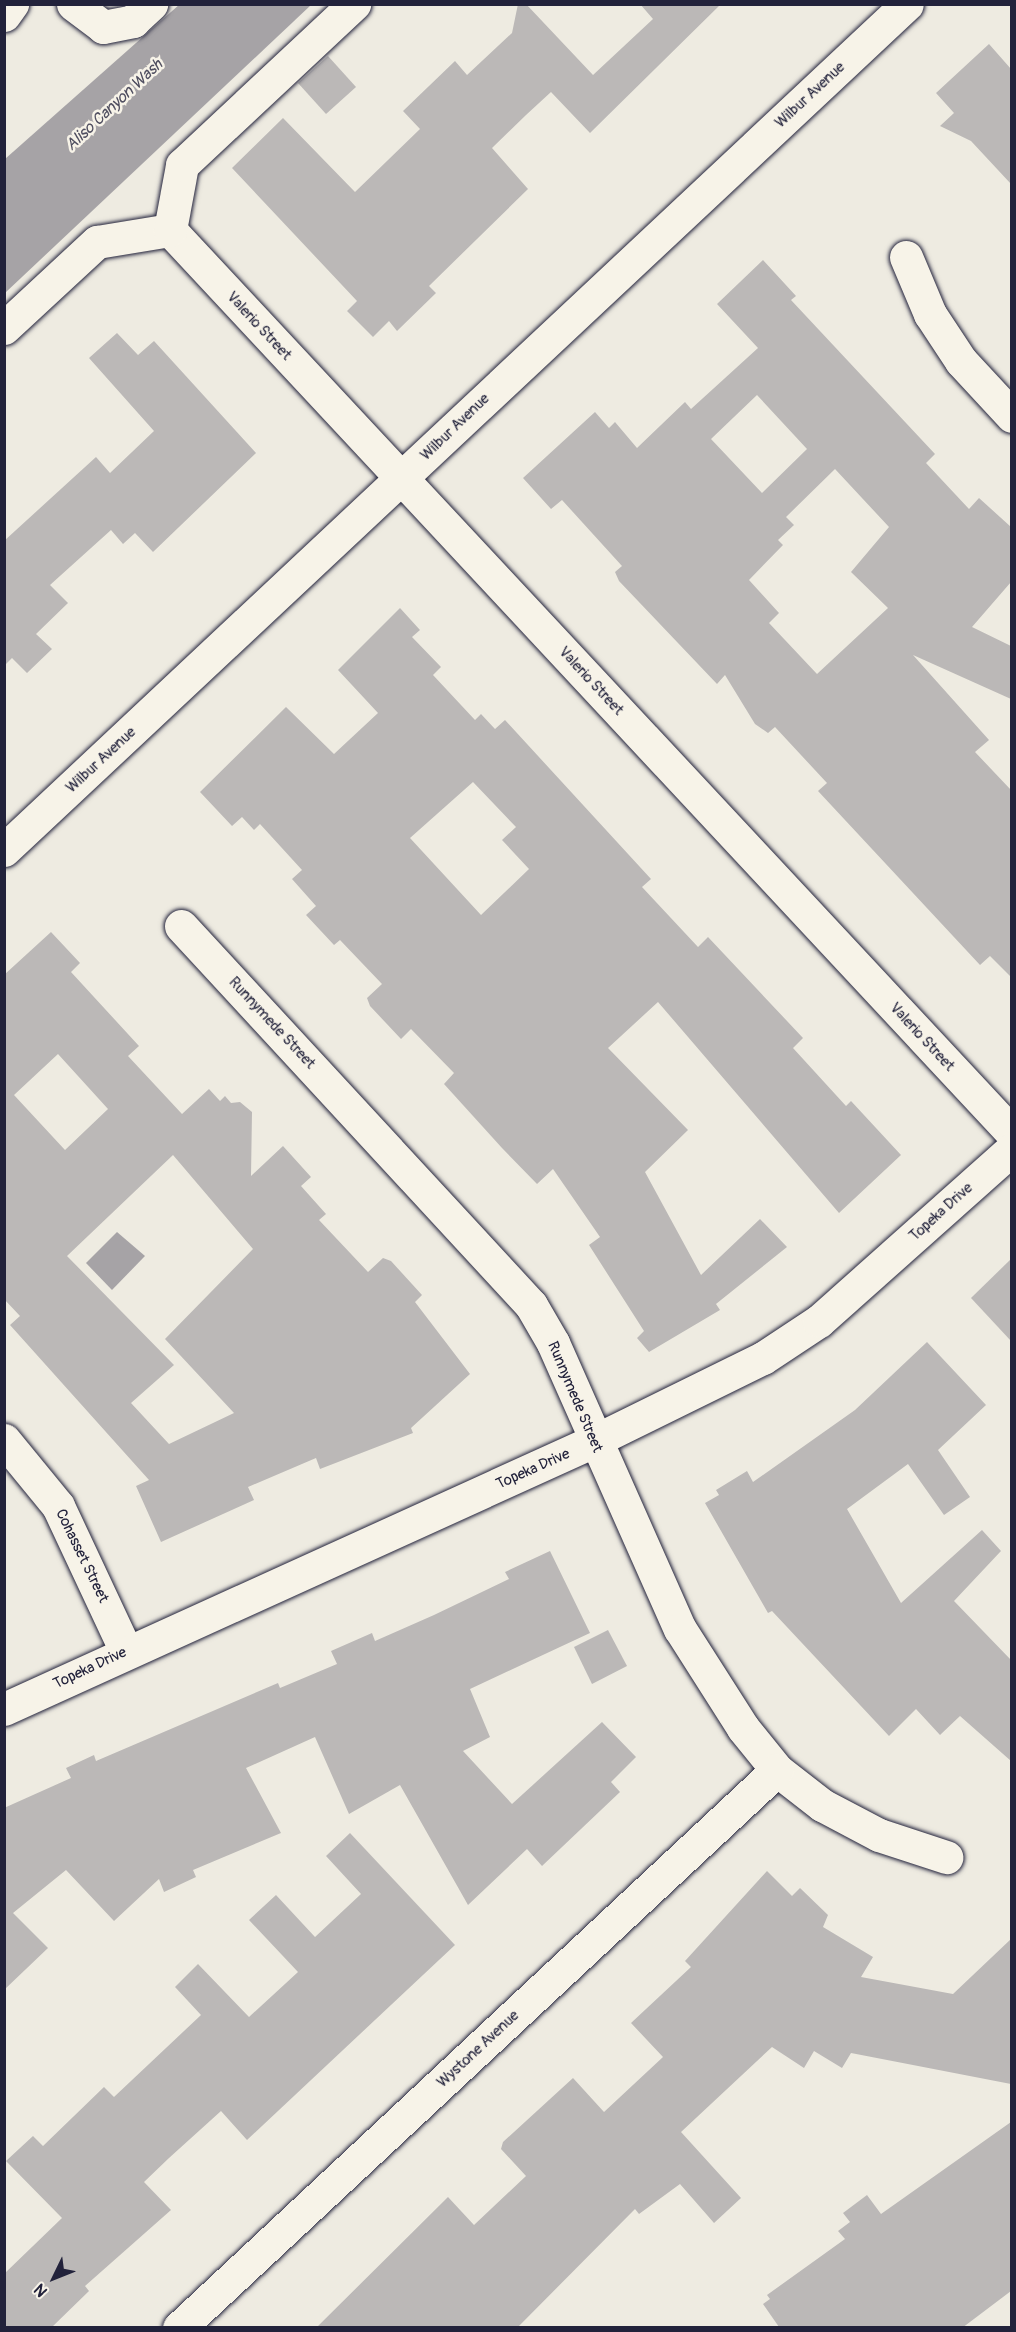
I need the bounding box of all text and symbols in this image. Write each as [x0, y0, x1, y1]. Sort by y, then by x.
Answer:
water label: Aliso Canyon Wash [62, 55, 166, 155]
street label: Wilbur Avenue [771, 58, 849, 132]
street label: Valerio Street [223, 288, 295, 364]
street label: Wilbur Avenue [417, 390, 493, 464]
street label: Valerio Street [555, 643, 627, 719]
street label: Wilbur Avenue [62, 723, 140, 797]
street label: Runnymede Street [225, 973, 319, 1073]
street label: Valerio Street [886, 999, 958, 1075]
street label: Topeka Drive [906, 1179, 976, 1245]
street label: Runnymede Street [543, 1339, 607, 1455]
street label: Topeka Drive [493, 1445, 573, 1493]
street label: Cohasset Street [52, 1506, 112, 1606]
street label: Topeka Drive [50, 1643, 130, 1693]
street label: Wystone Avenue [433, 2007, 523, 2091]
north arrow [24, 2248, 84, 2308]
text: N [30, 2280, 52, 2301]

